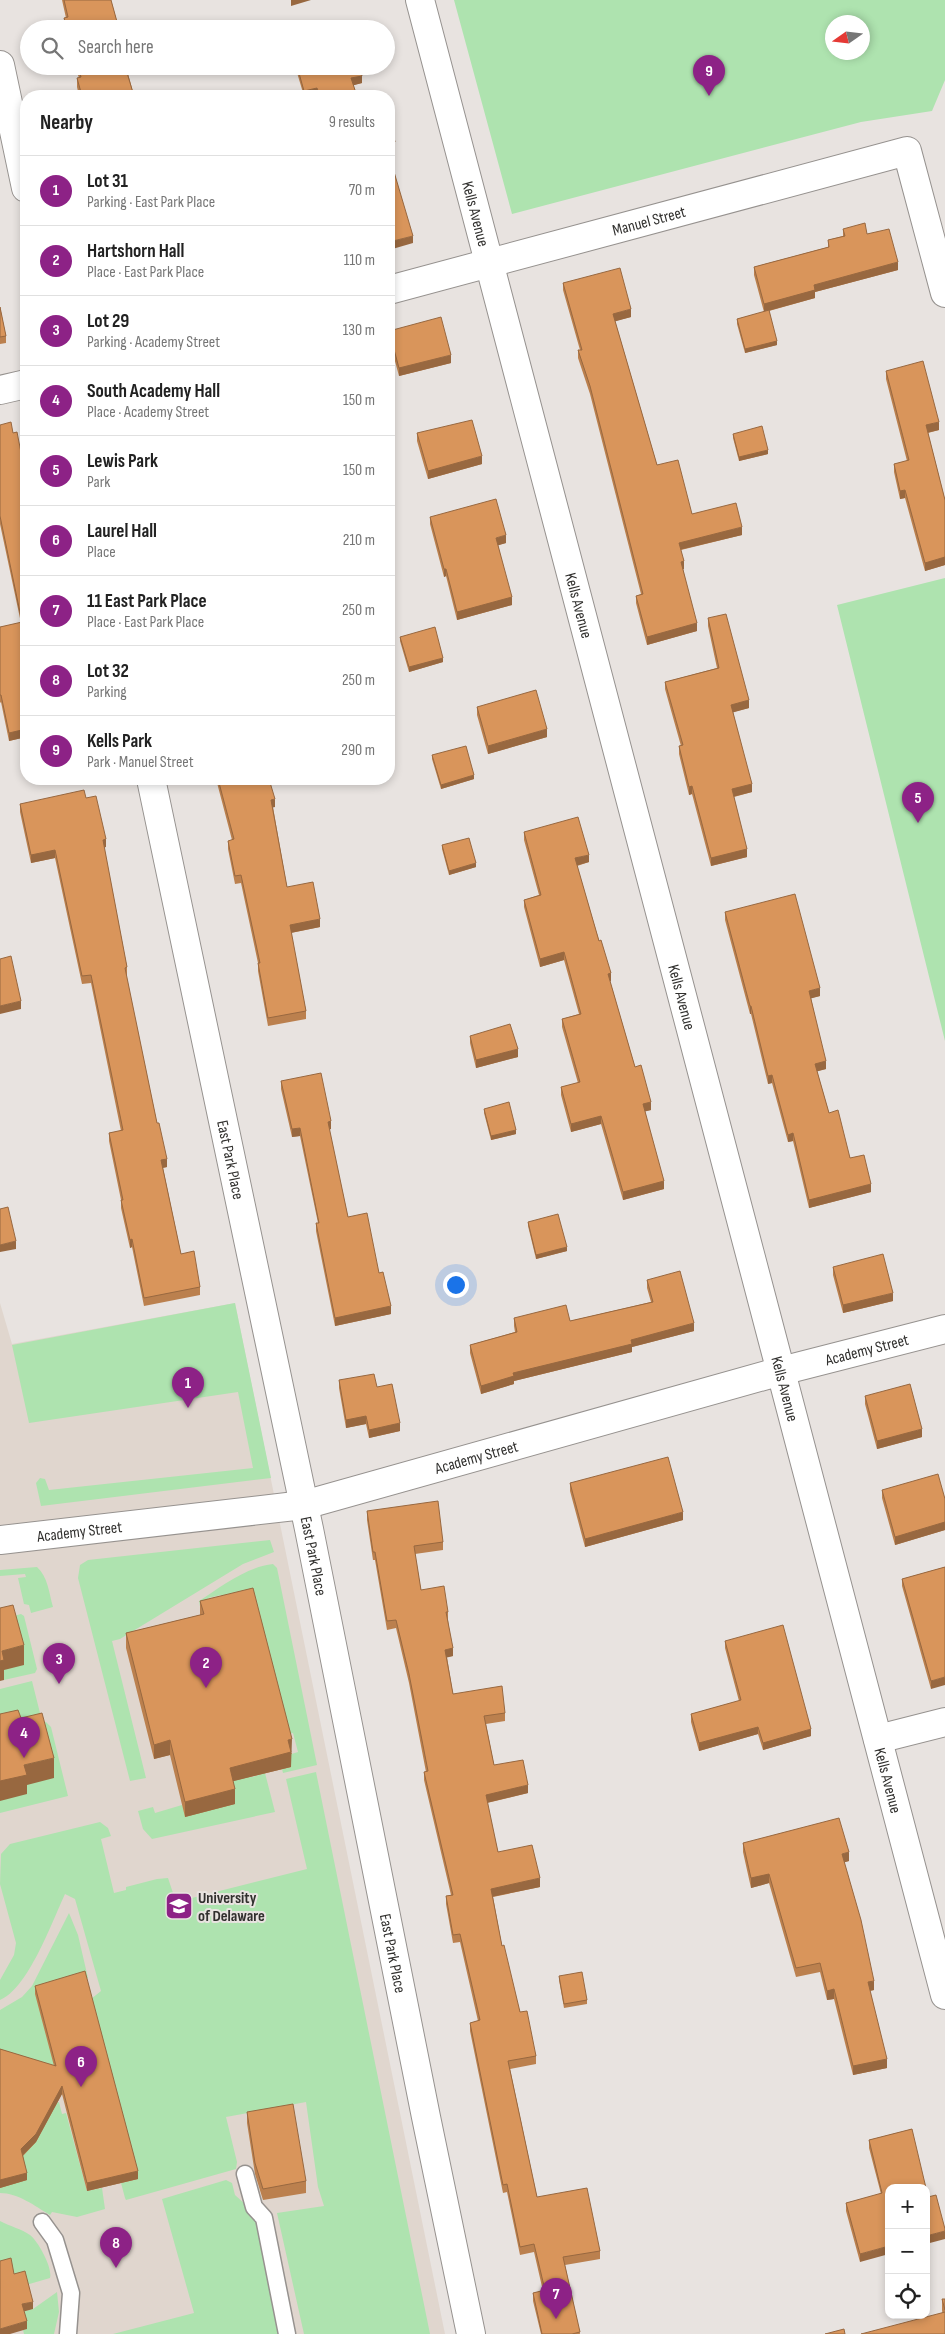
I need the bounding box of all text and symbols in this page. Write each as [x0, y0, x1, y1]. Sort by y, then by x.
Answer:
north arrow [825, 15, 870, 60]
search box [20, 20, 395, 75]
icon: search [38, 34, 66, 62]
text: Search here [78, 36, 154, 59]
pin: 9 [693, 55, 725, 96]
text: Nearby [40, 110, 93, 135]
text: 9 results [329, 113, 375, 132]
text: Lot 31 [87, 170, 128, 193]
street label: Kells Avenue [457, 179, 492, 249]
text: 1 [53, 181, 59, 200]
text: 70 m [349, 181, 375, 200]
text: Parking · East Park Place [87, 193, 215, 212]
street label: Manuel Street [611, 203, 688, 241]
text: Hartshorn Hall [87, 240, 184, 263]
text: 2 [52, 251, 60, 270]
text: 110 m [344, 251, 375, 270]
text: Place · East Park Place [87, 263, 204, 282]
text: Lot 29 [87, 310, 129, 333]
text: 3 [52, 321, 60, 340]
text: 130 m [343, 321, 375, 340]
text: Parking · Academy Street [87, 333, 220, 352]
text: South Academy Hall [87, 380, 220, 403]
text: 4 [52, 391, 60, 410]
text: 150 m [343, 391, 375, 410]
text: Place · Academy Street [87, 403, 209, 422]
text: Lewis Park [87, 450, 158, 473]
text: 5 [52, 461, 60, 480]
text: 150 m [343, 461, 375, 480]
text: Park [87, 473, 110, 492]
text: Laurel Hall [87, 520, 157, 543]
text: 6 [52, 531, 60, 550]
text: 210 m [343, 531, 375, 550]
text: Place [87, 543, 116, 562]
street label: Kells Avenue [560, 571, 596, 641]
text: 11 East Park Place [87, 590, 207, 613]
text: 7 [53, 601, 59, 620]
text: 250 m [342, 601, 375, 620]
text: Place · East Park Place [87, 613, 204, 632]
text: Lot 32 [87, 660, 129, 683]
text: 8 [52, 671, 60, 690]
text: 250 m [342, 671, 375, 690]
text: Parking [87, 683, 127, 702]
text: Kells Park [87, 730, 152, 753]
text: 9 [52, 741, 60, 760]
text: 290 m [341, 741, 375, 760]
text: Park · Manuel Street [87, 753, 194, 772]
pin: 5 [902, 782, 934, 823]
street label: Kells Avenue [663, 963, 699, 1032]
street label: East Park Place [212, 1119, 247, 1201]
your location [443, 1272, 469, 1298]
street label: Academy Street [822, 1331, 911, 1371]
street label: Kells Avenue [766, 1354, 802, 1424]
pin: 1 [172, 1367, 204, 1408]
street label: Academy Street [432, 1437, 520, 1479]
street label: East Park Place [296, 1515, 330, 1598]
street label: Academy Street [35, 1518, 123, 1547]
pin: 3 [43, 1643, 75, 1684]
pin: 2 [190, 1647, 222, 1688]
pin: 4 [8, 1717, 40, 1758]
street label: Kells Avenue [869, 1746, 905, 1816]
place label: University of Delaware [198, 1889, 265, 1926]
school or university icon: University of Delaware [164, 1891, 194, 1921]
street label: East Park Place [375, 1912, 409, 1995]
pin: 6 [65, 2046, 97, 2087]
map controls [885, 2184, 930, 2319]
button: + [885, 2184, 930, 2229]
pin: 8 [100, 2227, 132, 2268]
button: − [885, 2229, 930, 2274]
button: locate [885, 2274, 930, 2319]
pin: 7 [540, 2278, 572, 2319]

